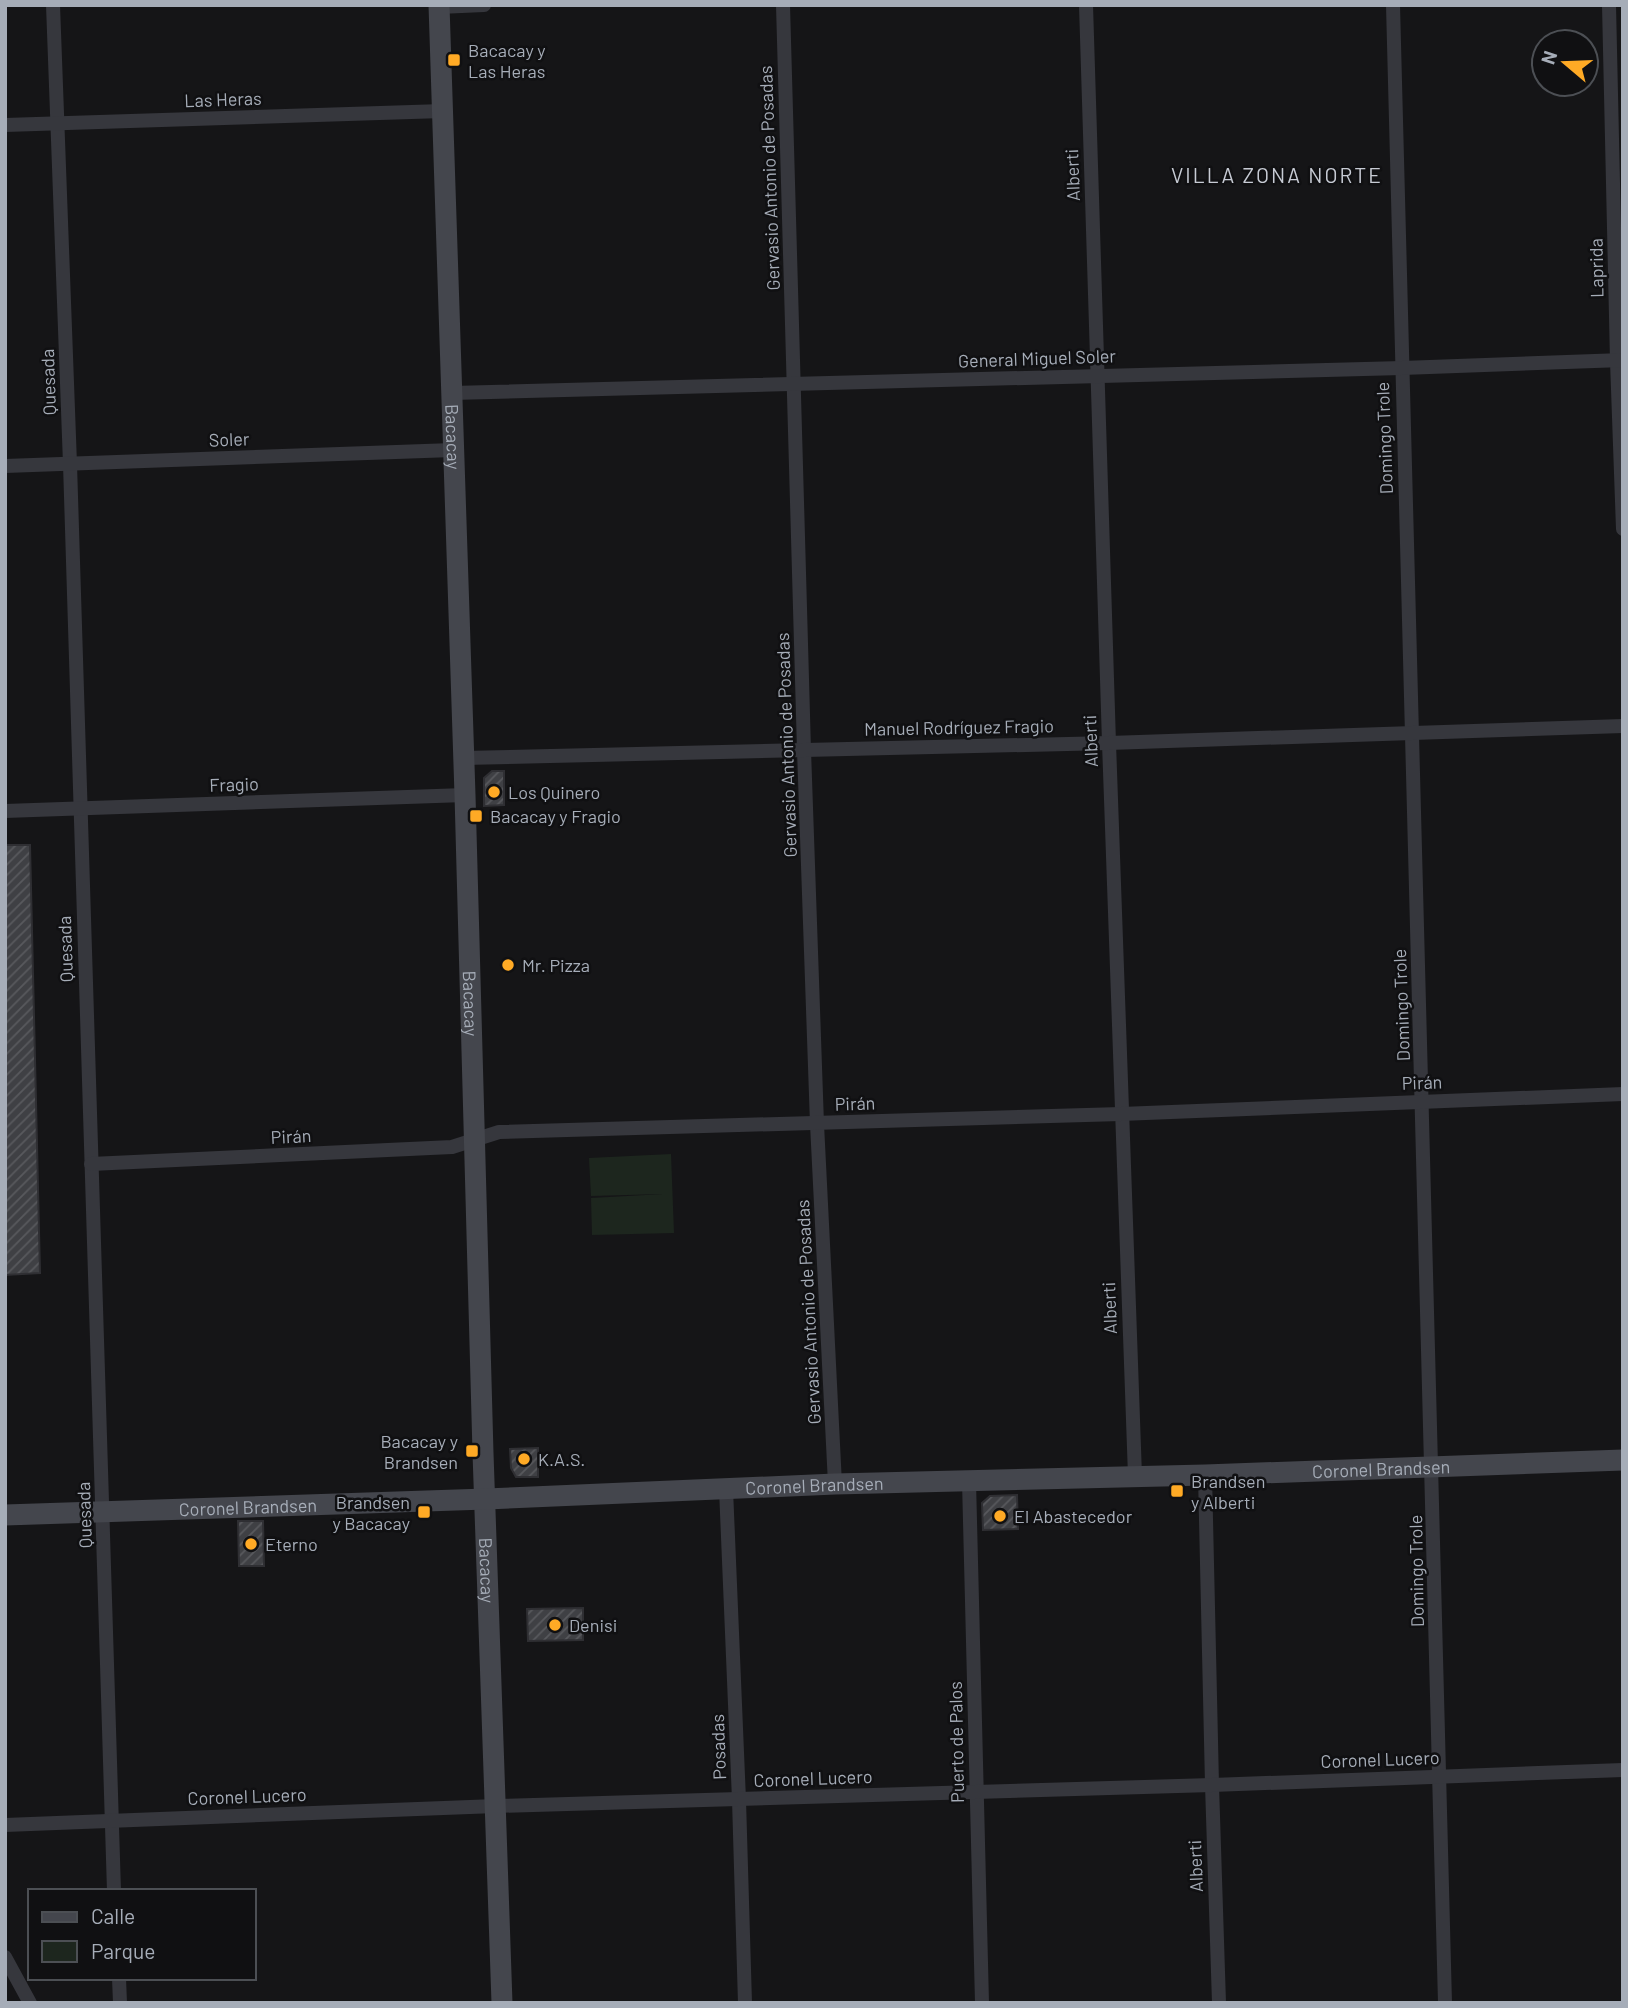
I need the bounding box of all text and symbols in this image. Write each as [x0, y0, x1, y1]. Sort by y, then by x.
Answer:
north arrow [1530, 28, 1600, 98]
place label: Bacacay y Las Heras [468, 39, 546, 82]
text: N [1536, 48, 1561, 67]
marker: Bacacay y Las Heras [446, 52, 462, 68]
street label: Gervasio Antonio de Posadas [754, 65, 784, 291]
street label: Las Heras [184, 87, 262, 111]
street label: Alberti [1060, 148, 1084, 202]
district label: VILLA ZONA NORTE [1171, 162, 1383, 187]
street label: Laprida [1584, 238, 1608, 298]
street label: General Miguel Soler [958, 344, 1117, 372]
street label: Quesada [36, 348, 60, 416]
street label: Domingo Trole [1371, 381, 1397, 495]
street label: Bacacay [441, 404, 465, 470]
street label: Soler [208, 427, 250, 451]
street label: Gervasio Antonio de Posadas [771, 632, 801, 858]
street label: Manuel Rodríguez Fragio [864, 714, 1054, 740]
street label: Alberti [1078, 714, 1102, 768]
street label: Fragio [209, 772, 259, 796]
place label: Los Quinero [508, 781, 600, 803]
marker: Los Quinero [486, 784, 502, 800]
place label: Bacacay y Fragio [490, 805, 621, 827]
marker: Bacacay y Fragio [468, 808, 484, 824]
street label: Quesada [53, 915, 77, 983]
street label: Domingo Trole [1388, 948, 1414, 1062]
place label: Mr. Pizza [522, 954, 590, 976]
marker: Mr. Pizza [500, 957, 516, 973]
street label: Bacacay [459, 970, 483, 1037]
street label: Pirán [1401, 1070, 1443, 1094]
street label: Pirán [834, 1091, 876, 1115]
street label: Pirán [270, 1124, 312, 1148]
street label: Gervasio Antonio de Posadas [791, 1199, 825, 1425]
street label: Alberti [1097, 1281, 1121, 1335]
place label: Bacacay y Brandsen [380, 1430, 458, 1473]
marker: Bacacay y Brandsen [464, 1443, 480, 1459]
place label: K.A.S. [538, 1448, 585, 1470]
marker: K.A.S. [516, 1451, 532, 1467]
street label: Coronel Brandsen [1312, 1455, 1451, 1482]
place label: Brandsen y Alberti [1191, 1470, 1265, 1513]
street label: Coronel Brandsen [745, 1472, 884, 1499]
street label: Quesada [72, 1481, 96, 1549]
marker: Brandsen y Alberti [1169, 1483, 1185, 1499]
place label: Brandsen y Bacacay [332, 1491, 410, 1534]
street label: Coronel Brandsen [178, 1494, 317, 1520]
marker: Brandsen y Bacacay [416, 1504, 432, 1520]
place label: El Abastecedor [1014, 1505, 1133, 1527]
marker: El Abastecedor [992, 1508, 1008, 1524]
street label: Domingo Trole [1404, 1515, 1428, 1627]
place label: Eterno [265, 1533, 318, 1555]
marker: Eterno [243, 1536, 259, 1552]
street label: Bacacay [475, 1537, 499, 1603]
place label: Denisi [569, 1614, 617, 1636]
marker: Denisi [547, 1617, 563, 1633]
street label: Puerto de Palos [944, 1681, 968, 1803]
street label: Posadas [706, 1714, 730, 1780]
street label: Coronel Lucero [1320, 1746, 1440, 1772]
street label: Coronel Lucero [753, 1765, 873, 1791]
street label: Coronel Lucero [187, 1783, 307, 1809]
street label: Alberti [1183, 1839, 1207, 1893]
legend [28, 1889, 256, 1980]
text: Calle [91, 1903, 135, 1928]
text: Parque [91, 1938, 156, 1963]

